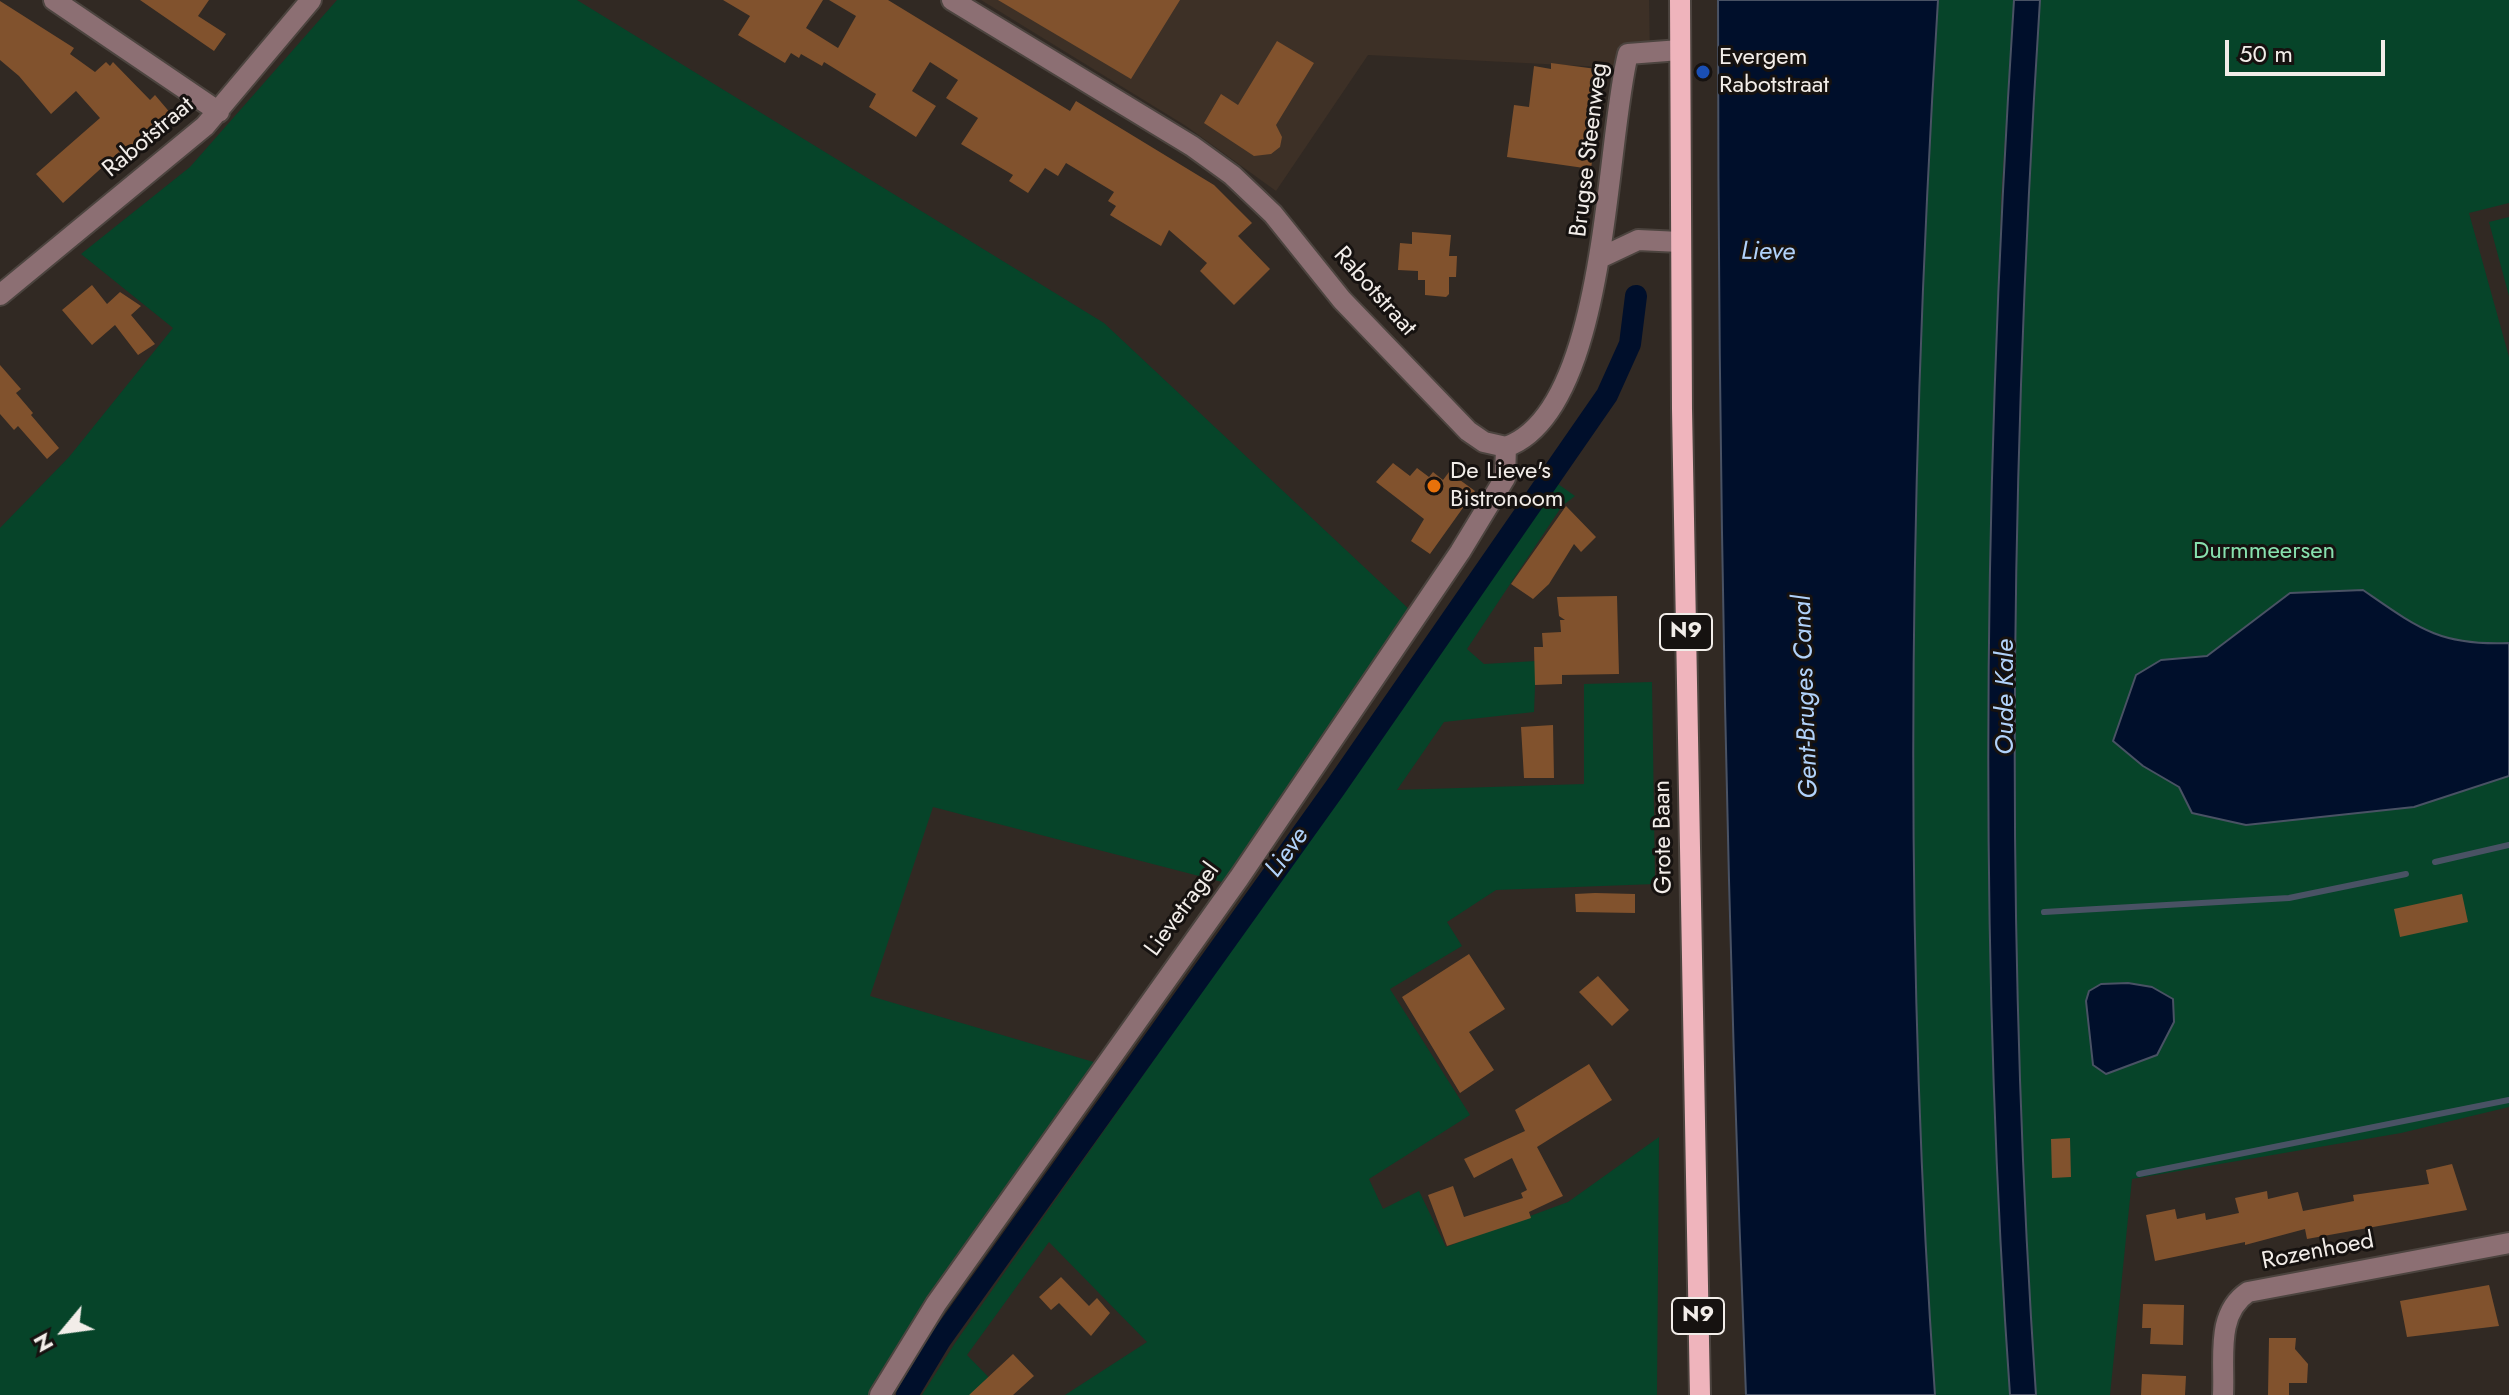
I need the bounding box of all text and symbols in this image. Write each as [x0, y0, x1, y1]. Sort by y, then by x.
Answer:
scale bar [2229, 24, 2389, 74]
text: 50 m [2239, 36, 2293, 71]
place label: Evergem Rabotstraat [1719, 44, 1829, 100]
street label: Brugse Steenweg [1565, 61, 1615, 239]
marker: Evergem Rabotstraat [1694, 63, 1712, 81]
street label: Rabotstraat [98, 92, 200, 184]
water label: Lieve [1741, 237, 1795, 269]
street label: Rabotstraat [1326, 241, 1422, 343]
place label: De Lieve's Bistronoom [1450, 458, 1564, 514]
marker: De Lieve's Bistronoom [1425, 477, 1443, 495]
park label: Durmmeersen [2193, 538, 2335, 566]
water label: Gent-Bruges Canal [1788, 595, 1826, 799]
road number: N9 [1660, 614, 1712, 650]
water label: Oude Kale [1991, 639, 2023, 755]
street label: Grote Baan [1649, 780, 1679, 894]
water label: Lieve [1259, 822, 1317, 884]
street label: Lievetragel [1139, 858, 1227, 962]
street label: Rozenhoed [2260, 1227, 2376, 1277]
north arrow [24, 1291, 104, 1371]
road number: N9 [1672, 1298, 1724, 1334]
text: N [25, 1327, 61, 1358]

